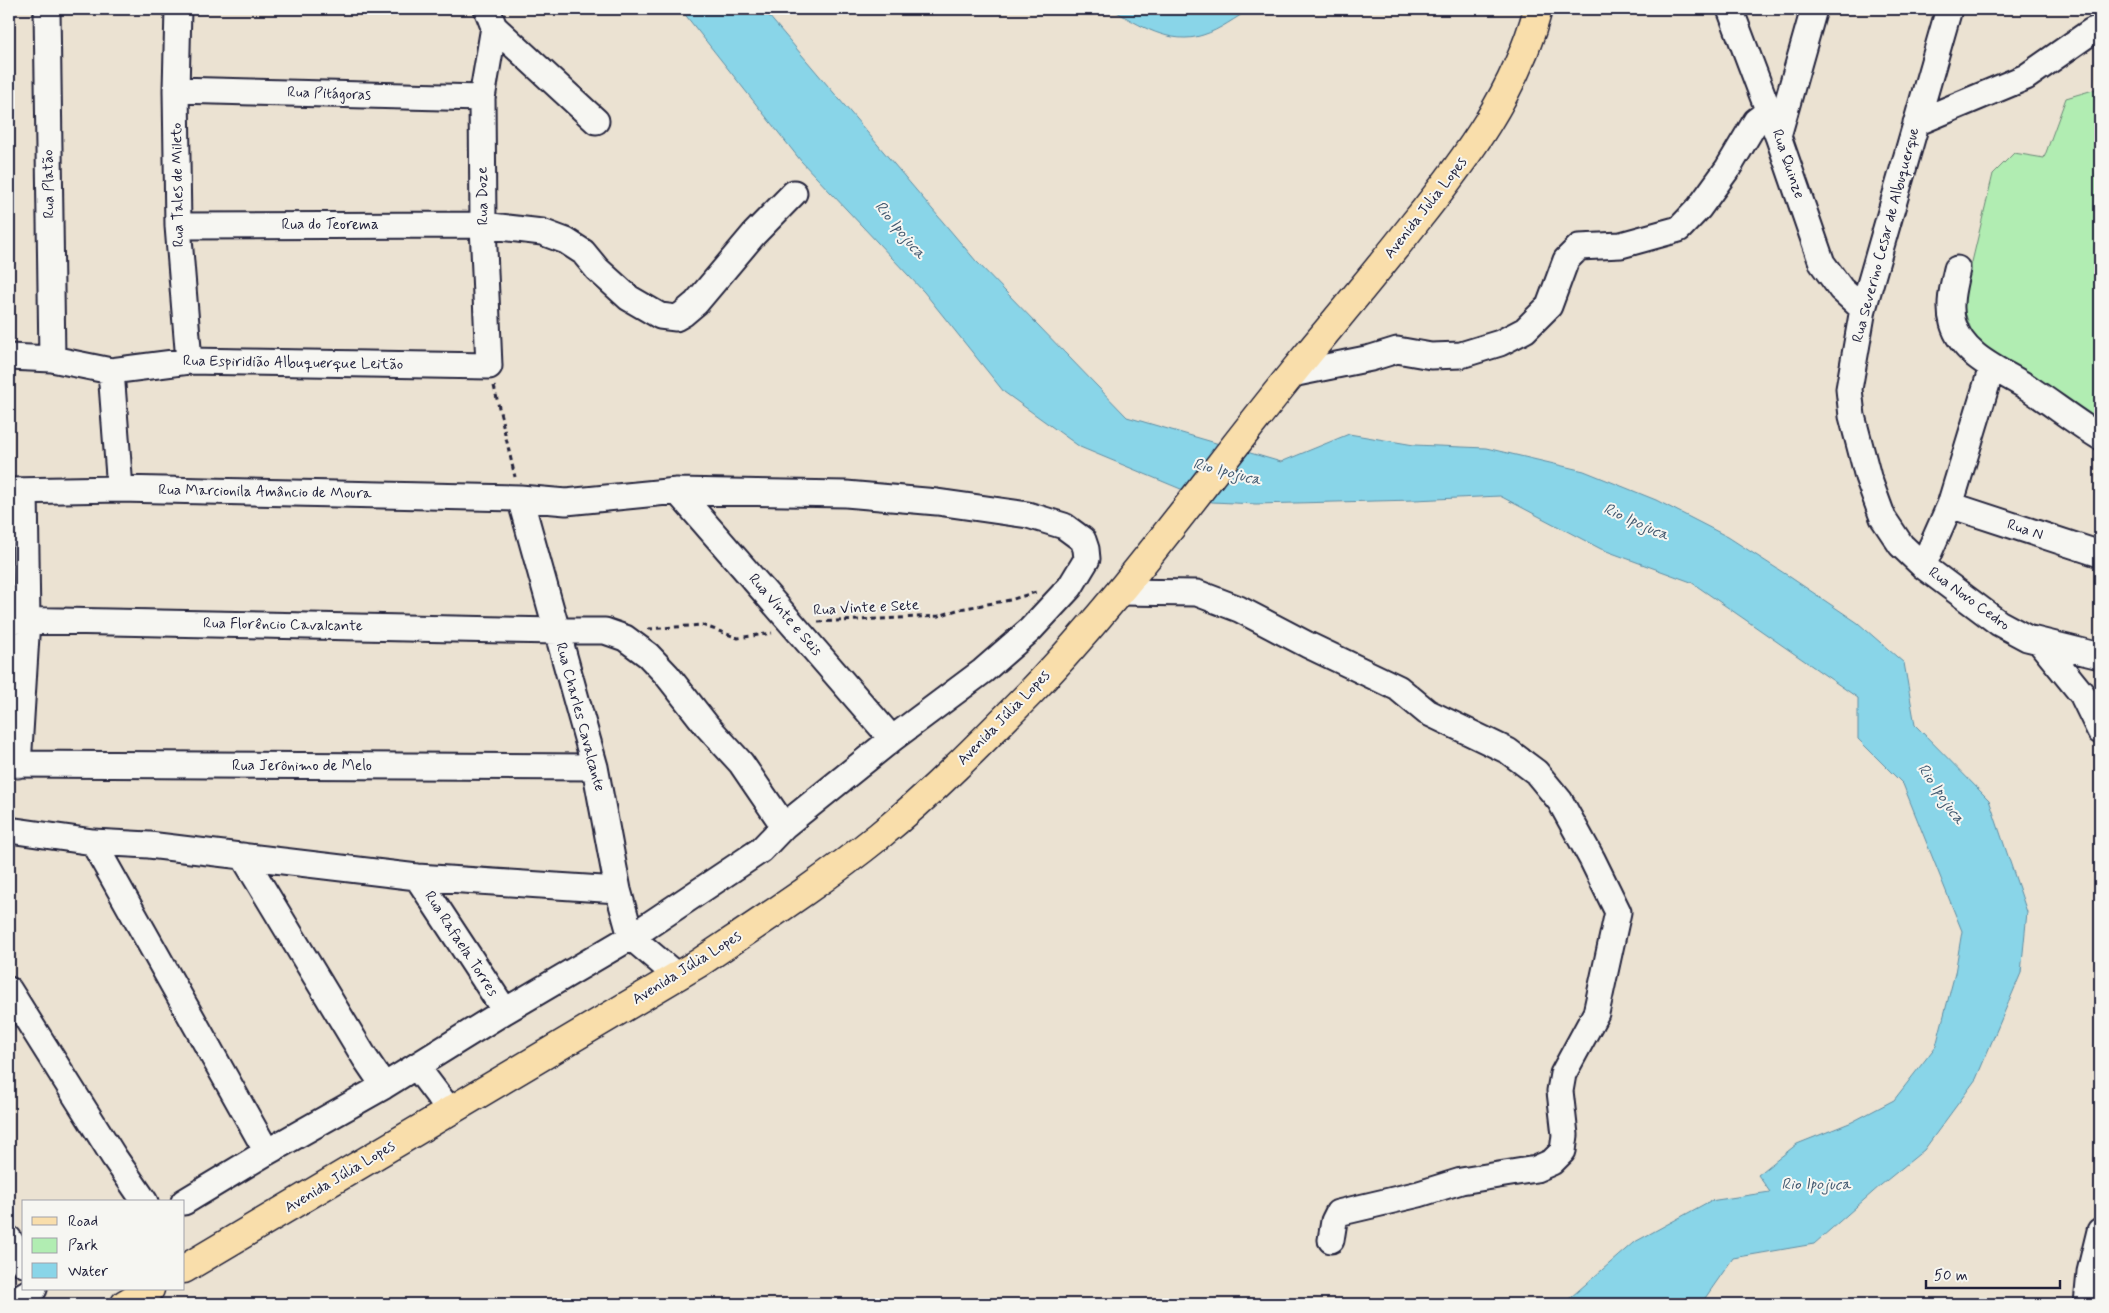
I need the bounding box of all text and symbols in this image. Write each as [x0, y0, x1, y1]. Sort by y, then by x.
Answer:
street label: Rua Pitágoras [287, 83, 371, 105]
street label: Rua Tales de Mileto [167, 122, 189, 248]
street label: Rua Severino Cesar de Albuquerque [1848, 125, 1924, 345]
street label: Rua Quinze [1767, 127, 1809, 201]
street label: Rua Platão [38, 149, 60, 219]
street label: Avenida Julia Lopes [1380, 153, 1472, 263]
street label: Rua Doze [472, 167, 494, 225]
water label: Rio Ipojuca [870, 197, 931, 264]
street label: Rua do Teorema [281, 215, 379, 235]
street label: Rua Espiridião Albuquerque Leitão [183, 351, 403, 375]
water label: Rio Ipojuca [1191, 453, 1265, 491]
street label: Rua Marcionila Amâncio de Moura [158, 480, 373, 504]
water label: Rio Ipojuca [1600, 498, 1673, 546]
street label: Rua N [2004, 515, 2046, 545]
street label: Rua Novo Cedro [1924, 563, 2014, 635]
street label: Rua Vinte e Seis [744, 570, 827, 661]
street label: Rua Vinte e Sete [813, 595, 919, 621]
street label: Rua Florêncio Cavalcante [203, 614, 363, 636]
street label: Rua Charles Cavalcante [550, 640, 610, 794]
street label: Avenida Júlia Lopes [953, 666, 1055, 770]
street label: Rua Jerônimo de Melo [232, 756, 372, 776]
water label: Rio Ipojuca [1912, 759, 1970, 830]
street label: Rua Rafaela Torres [419, 887, 503, 1001]
street label: Avenida Júlia Lopes [629, 926, 745, 1010]
street label: Avenida Júlia Lopes [281, 1136, 399, 1218]
water label: Rio Ipojuca [1781, 1174, 1852, 1195]
legend [22, 1200, 185, 1290]
text: Road [68, 1212, 98, 1232]
text: Park [68, 1236, 98, 1256]
scale bar [1926, 1258, 2060, 1290]
text: Water [68, 1262, 108, 1282]
text: 50 m [1934, 1266, 1968, 1286]

